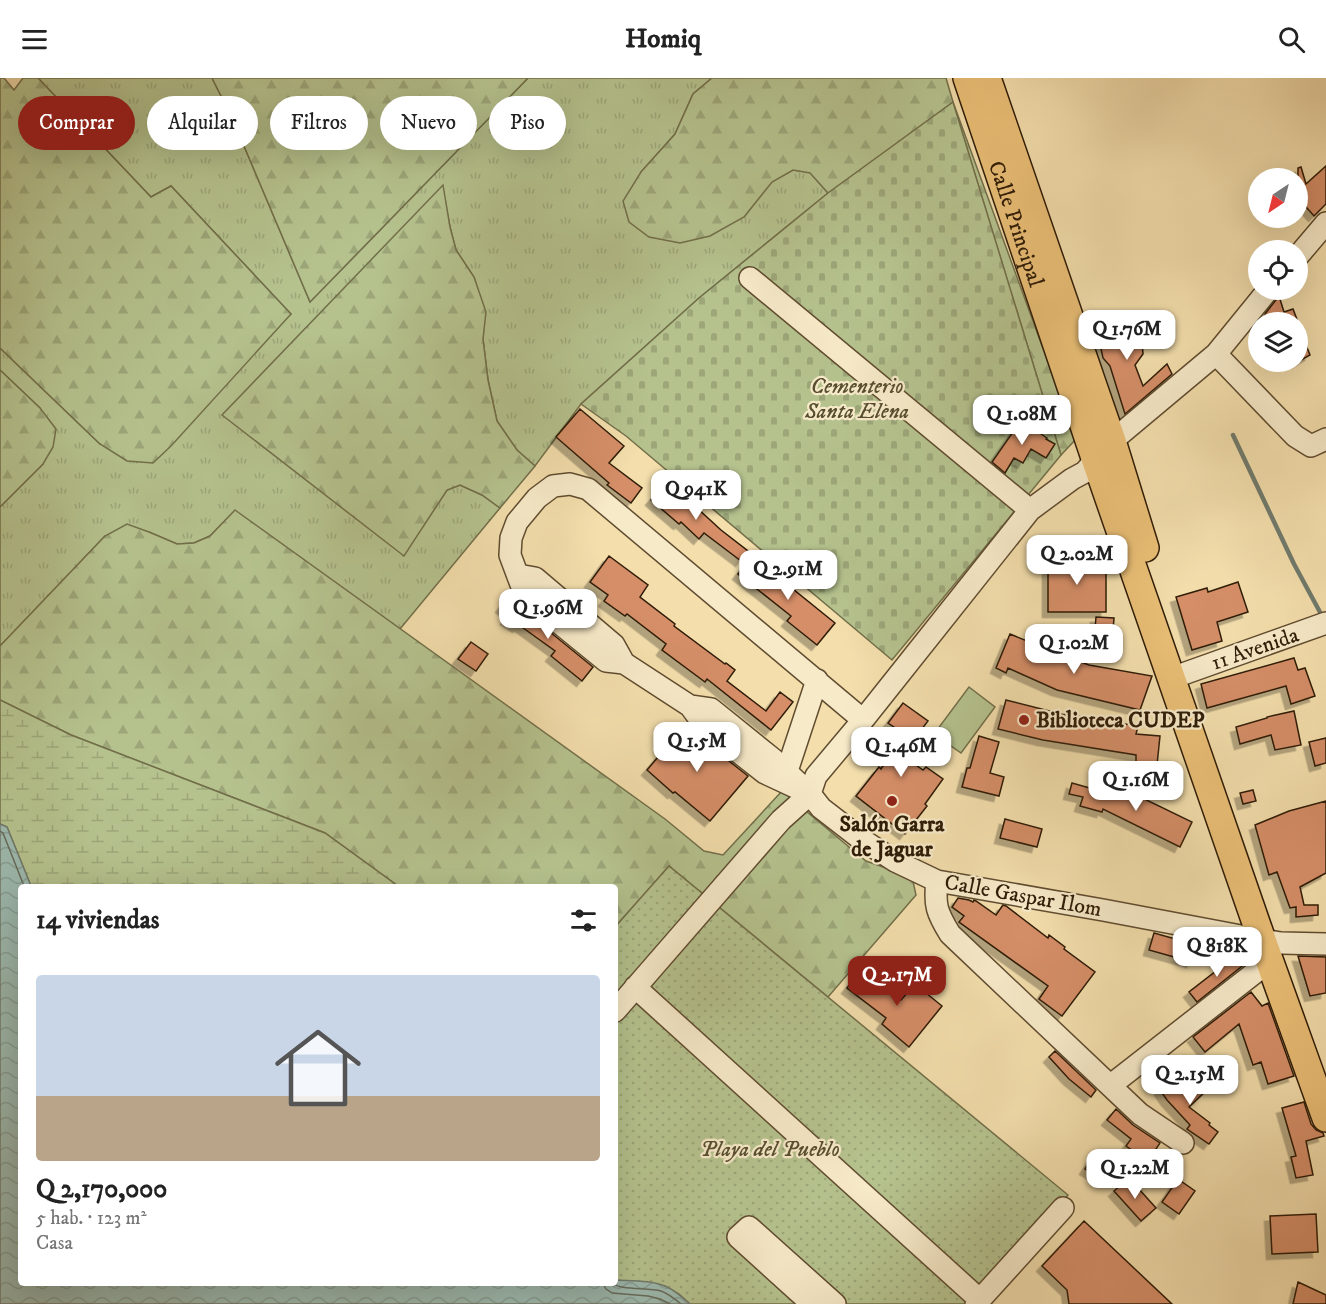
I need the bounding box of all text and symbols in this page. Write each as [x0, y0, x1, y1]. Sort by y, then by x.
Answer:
text: Homiq [625, 22, 701, 56]
icon: menu [18, 23, 51, 56]
icon: search [1275, 23, 1308, 56]
chip: Comprar [18, 96, 135, 150]
chip: Alquilar [147, 96, 258, 150]
chip: Filtros [270, 96, 368, 150]
chip: Nuevo [380, 96, 477, 150]
chip: Piso [489, 96, 566, 150]
street label: Calle Principal [982, 157, 1050, 291]
north arrow [1248, 168, 1308, 228]
map controls [1248, 168, 1308, 372]
button: locate [1248, 240, 1308, 300]
pin: Q 1.76M [1072, 310, 1182, 361]
button: layers [1248, 312, 1308, 372]
text: Q 1.76M [1092, 317, 1162, 342]
park label: Cementerio Santa Elena [804, 373, 909, 425]
pin: Q 1.08M [967, 395, 1077, 446]
text: Q 1.08M [987, 402, 1057, 427]
pin: Q 941K [647, 470, 745, 521]
text: Q 941K [665, 477, 727, 502]
pin: Q 2.02M [1022, 535, 1132, 586]
text: Q 2.02M [1041, 542, 1113, 567]
pin: Q 2.91M [733, 550, 843, 601]
text: Q 2.91M [753, 557, 823, 582]
pin: Q 1.96M [493, 589, 603, 640]
text: Q 1.96M [513, 596, 583, 621]
street label: 11 Avenida [1208, 621, 1303, 677]
pin: Q 1.02M [1019, 624, 1129, 675]
text: Q 1.02M [1039, 631, 1109, 656]
place label: Biblioteca CUDEP [1036, 707, 1205, 734]
marker: Biblioteca CUDEP [1017, 713, 1031, 727]
pin: Q 1.5M [648, 722, 746, 773]
pin: Q 1.46M [846, 727, 956, 778]
text: Q 1.5M [667, 729, 727, 754]
text: Q 1.46M [865, 734, 937, 759]
pin: Q 1.16M [1081, 761, 1191, 812]
text: Q 1.16M [1102, 768, 1170, 793]
marker: Salón Garra de Jaguar [885, 794, 899, 808]
place label: Salón Garra de Jaguar [840, 811, 945, 863]
street label: Calle Gaspar Ilom [942, 869, 1104, 923]
text: 14 viviendas [36, 904, 159, 937]
icon: filters [567, 904, 600, 937]
pin: Q 818K [1168, 927, 1266, 978]
text: Q 818K [1187, 934, 1247, 959]
pin: Q 2.17M [842, 956, 952, 1007]
text: Q 2.17M [862, 963, 932, 988]
icon: home [264, 1014, 372, 1122]
pin: Q 2.15M [1135, 1055, 1245, 1106]
text: Q 2.15M [1155, 1062, 1225, 1087]
park label: Playa del Pueblo [700, 1136, 840, 1163]
pin: Q 1.22M [1080, 1149, 1190, 1200]
text: Q 1.22M [1100, 1156, 1170, 1181]
text: Q 2,170,000 [36, 1173, 167, 1206]
text: 5 hab. · 123 m² [36, 1206, 147, 1231]
text: Casa [36, 1231, 73, 1256]

